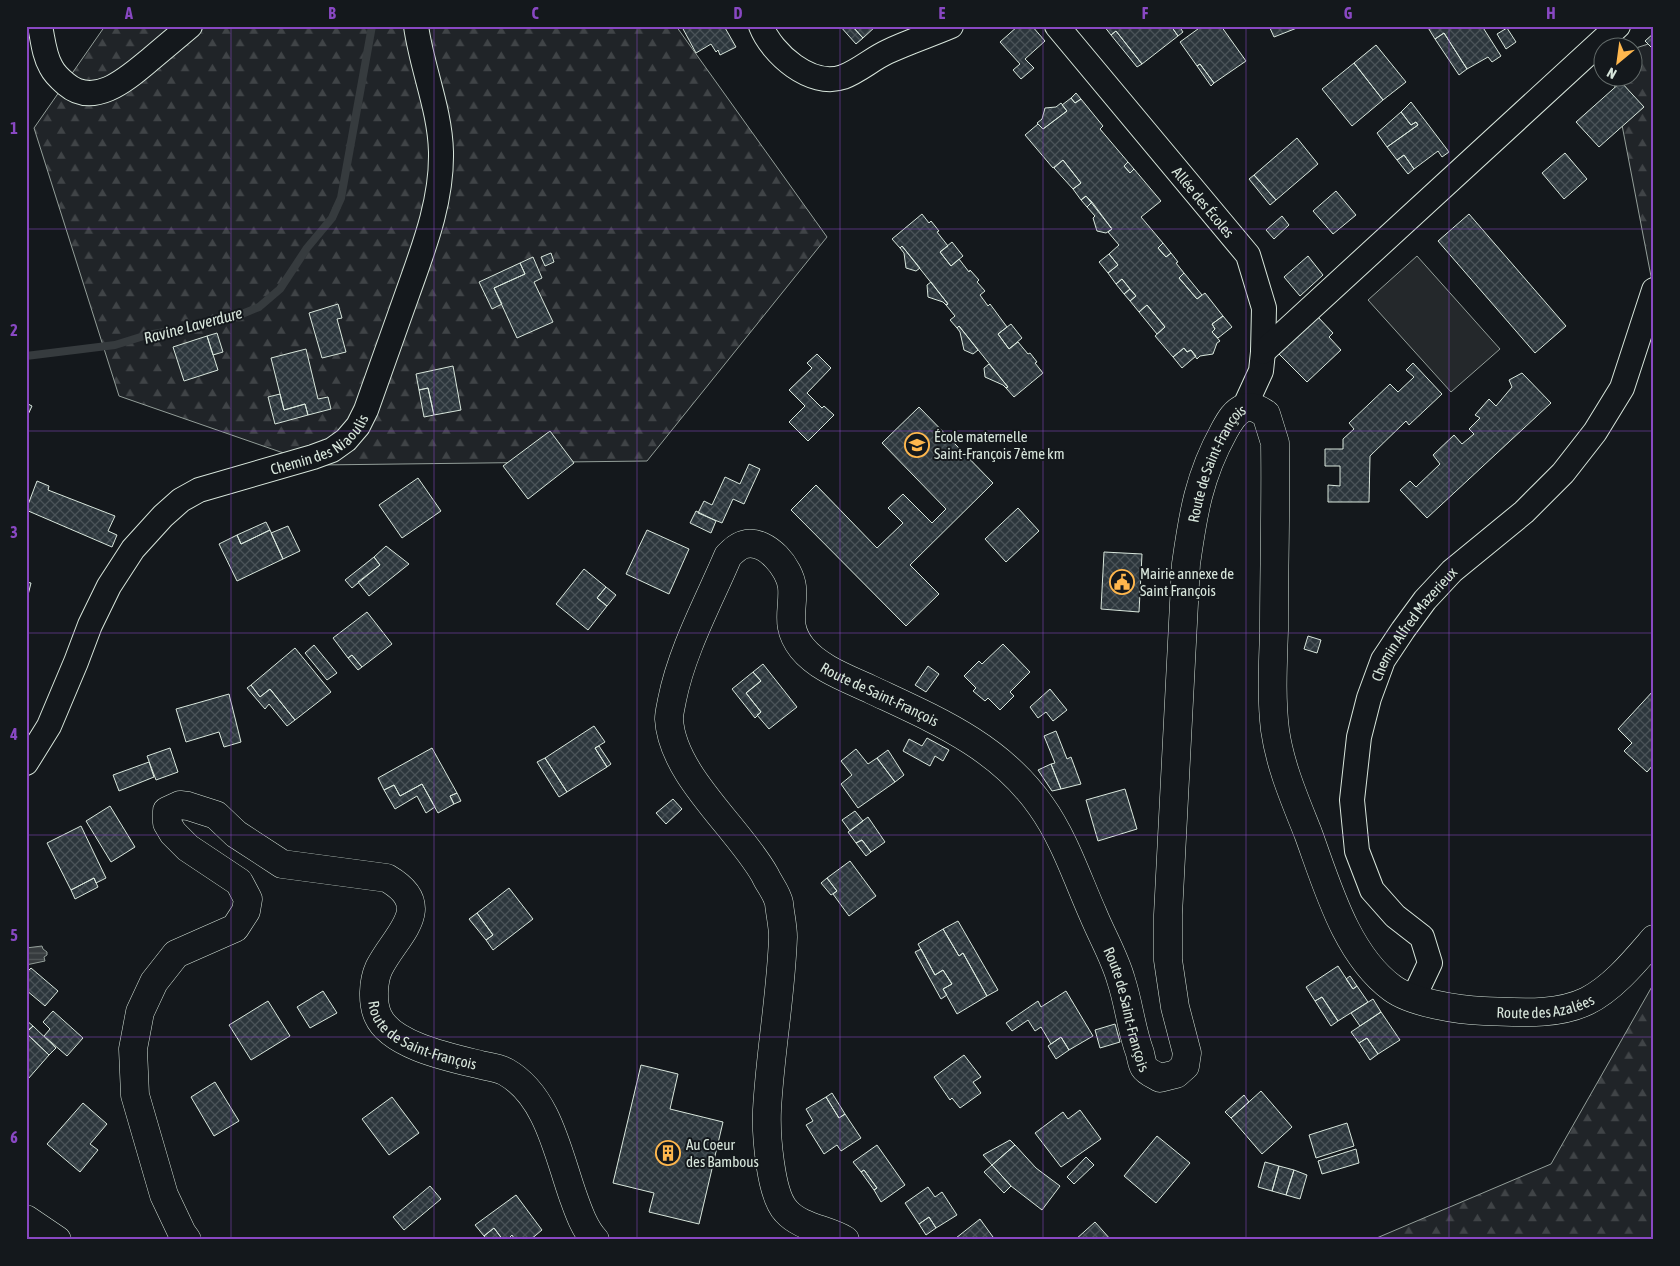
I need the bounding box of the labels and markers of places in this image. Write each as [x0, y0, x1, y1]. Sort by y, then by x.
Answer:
place label: École maternelle Saint-François 7ème km [934, 428, 1065, 462]
school or university icon: École maternelle Saint-François 7ème km [904, 432, 930, 458]
place label: Mairie annexe de Saint François [1140, 565, 1234, 599]
public building icon: Mairie annexe de Saint François [1109, 569, 1135, 595]
place label: Au Coeur des Bambous [686, 1136, 759, 1170]
building icon: Au Coeur des Bambous [655, 1140, 681, 1166]

